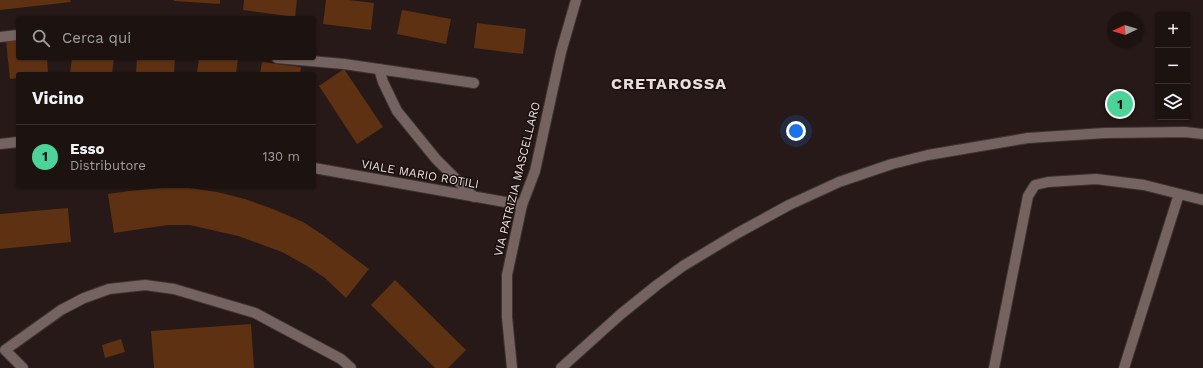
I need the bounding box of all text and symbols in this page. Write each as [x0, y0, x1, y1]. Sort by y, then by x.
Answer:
north arrow [1107, 12, 1143, 48]
map controls [1155, 12, 1191, 120]
button: + [1155, 12, 1191, 48]
search box [16, 16, 316, 60]
icon: search [30, 27, 52, 49]
text: Cerca qui [62, 29, 131, 47]
button: − [1155, 48, 1191, 84]
district label: CRETAROSSA [611, 74, 727, 93]
button: layers [1155, 84, 1191, 120]
text: Vicino [32, 88, 84, 108]
pin: 1 [1107, 89, 1133, 119]
street label: VIA PATRIZIA MASCELLARO [491, 100, 543, 258]
your location [786, 121, 806, 141]
text: Esso [70, 140, 104, 158]
text: 1 [42, 149, 48, 164]
text: 130 m [262, 149, 300, 164]
street label: VIALE MARIO ROTILI [360, 157, 480, 191]
text: Distributore [70, 158, 146, 173]

